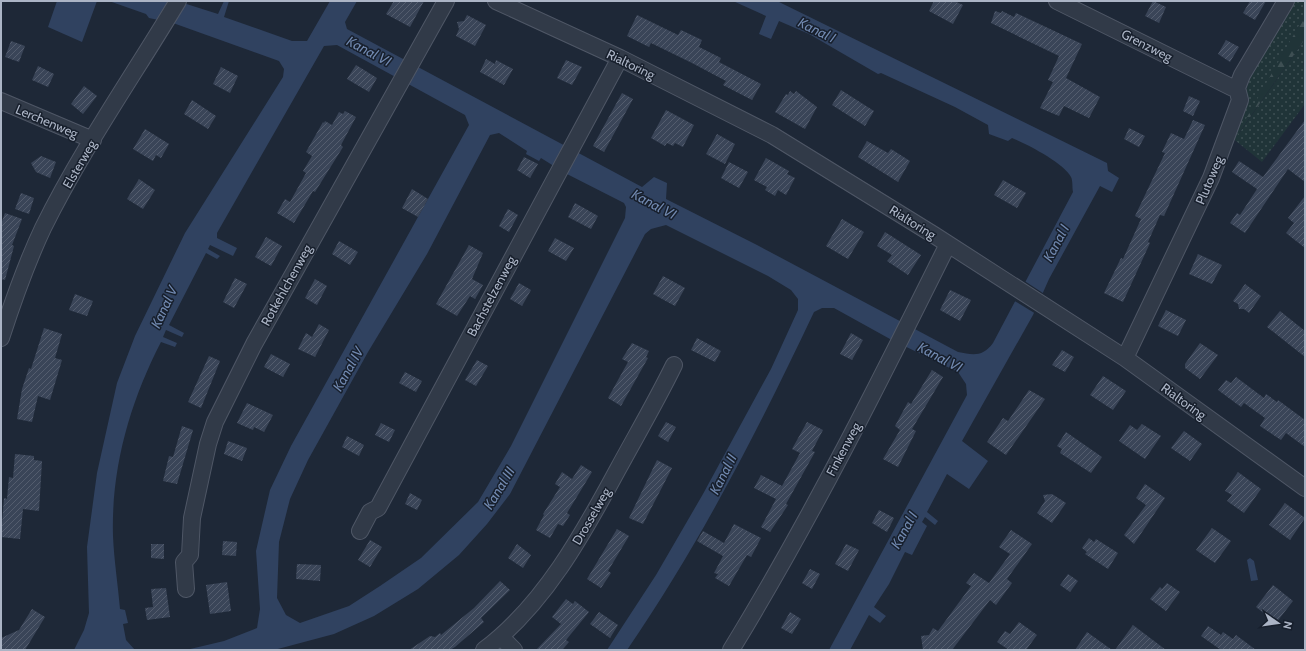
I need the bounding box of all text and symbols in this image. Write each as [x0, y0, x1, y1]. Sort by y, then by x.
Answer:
water label: Kanal I [795, 13, 839, 47]
street label: Grenzweg [1119, 25, 1176, 65]
water label: Kanal VI [344, 32, 395, 70]
street label: Rialtoring [604, 45, 658, 83]
street label: Lerchenweg [13, 101, 81, 142]
street label: Elsterweg [59, 136, 99, 191]
street label: Plutoweg [1192, 153, 1227, 207]
water label: Kanal VI [629, 185, 680, 223]
street label: Rialtoring [887, 201, 940, 243]
water label: Kanal I [1039, 221, 1073, 265]
street label: Rotkehlchenweg [257, 241, 315, 328]
street label: Bachstelzenweg [463, 253, 519, 339]
water label: Kanal V [146, 282, 182, 331]
water label: Kanal VI [915, 338, 966, 376]
water label: Kanal IV [329, 342, 368, 394]
street label: Rialtoring [1158, 379, 1210, 423]
street label: Finkenweg [822, 419, 864, 479]
water label: Kanal II [705, 450, 741, 497]
water label: Kanal III [479, 463, 519, 513]
street label: Drosselweg [568, 484, 614, 547]
water label: Kanal I [887, 508, 922, 552]
north arrow [1258, 603, 1298, 643]
text: N [1280, 620, 1295, 631]

